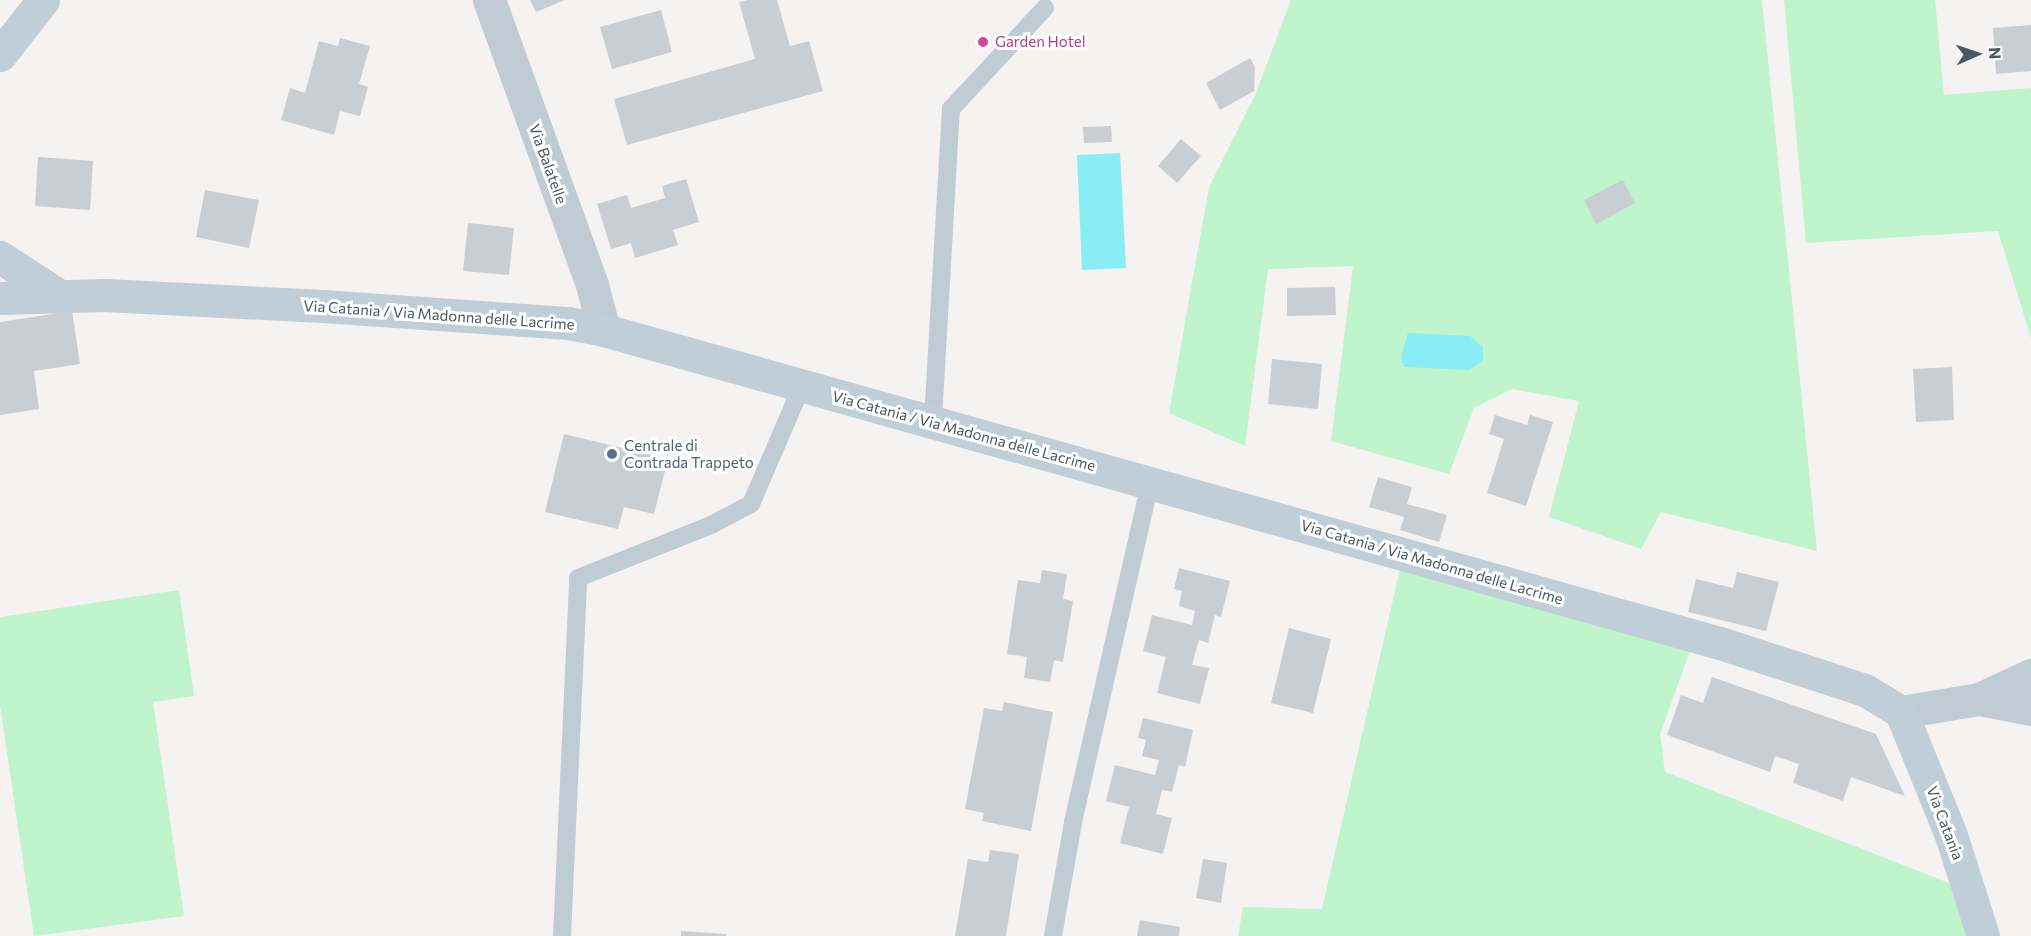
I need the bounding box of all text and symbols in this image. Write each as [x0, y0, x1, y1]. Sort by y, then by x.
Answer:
north arrow [1947, 24, 2007, 84]
place label: Garden Hotel [995, 33, 1085, 51]
marker: Garden Hotel [976, 35, 990, 49]
text: N [1986, 47, 2005, 60]
street label: Via Balatelle [525, 122, 571, 206]
street label: Via Catania / Via Madonna delle Lacrime [303, 297, 575, 333]
street label: Via Catania / Via Madonna delle Lacrime [830, 387, 1098, 475]
place label: Centrale di Contrada Trappeto [624, 436, 754, 471]
marker: Centrale di Contrada Trappeto [605, 447, 619, 461]
street label: Via Catania / Via Madonna delle Lacrime [1299, 516, 1565, 608]
street label: Via Catania [1923, 784, 1967, 862]

